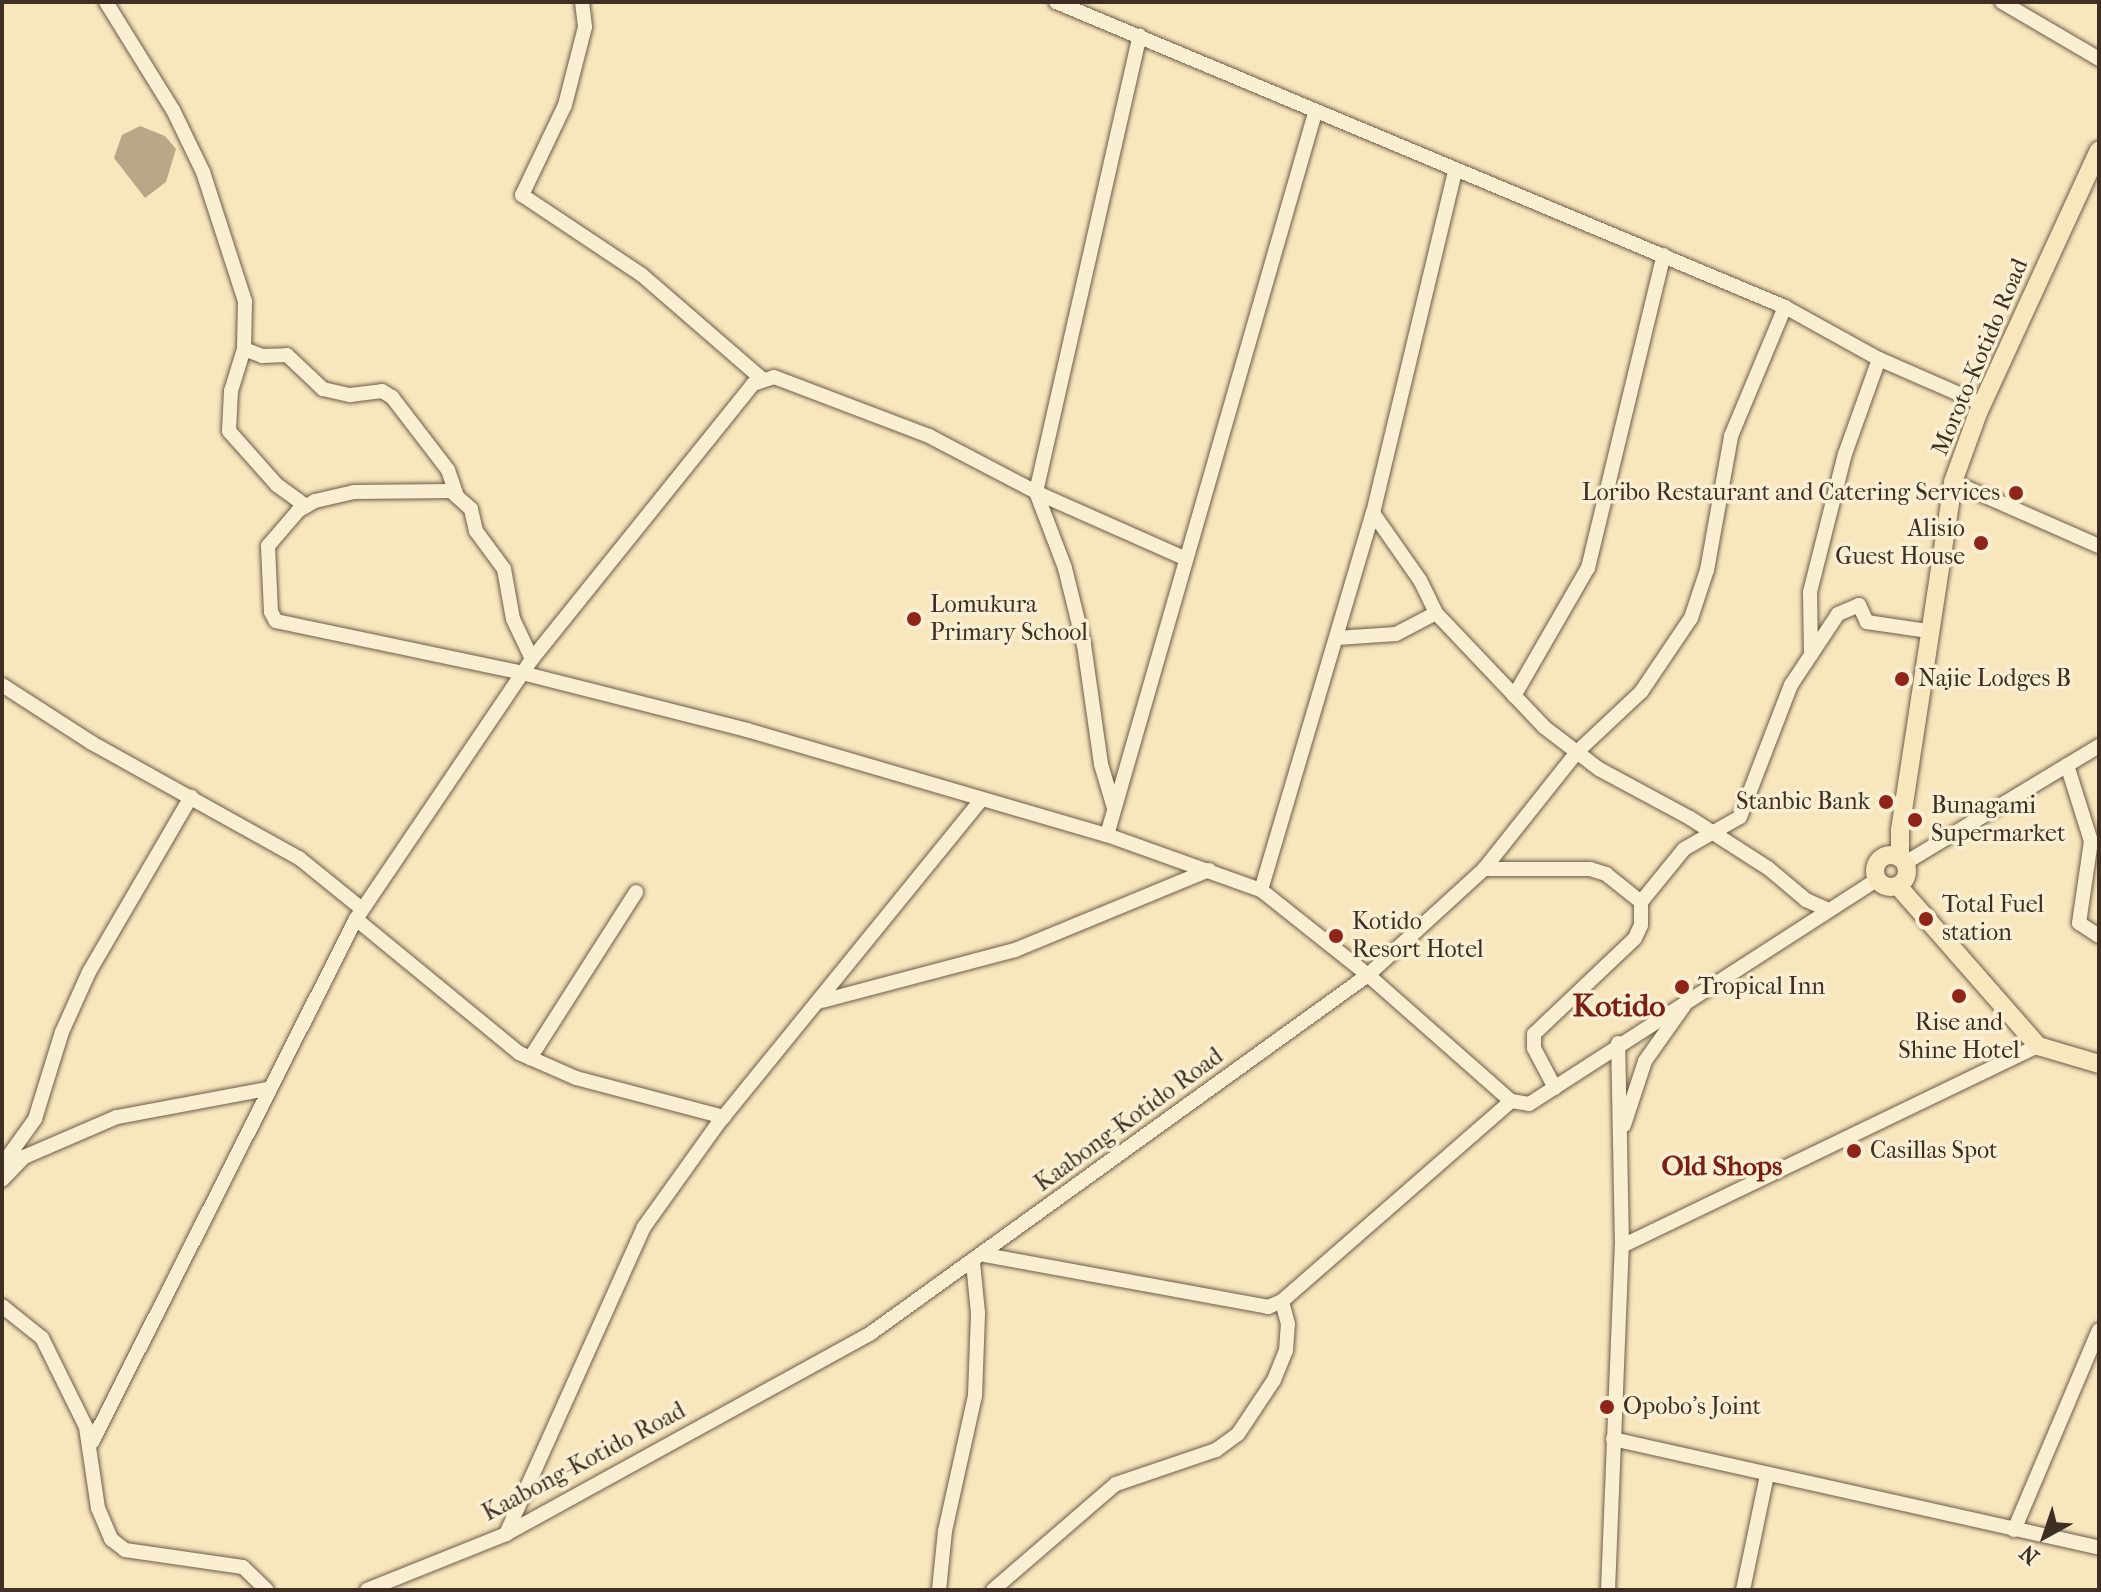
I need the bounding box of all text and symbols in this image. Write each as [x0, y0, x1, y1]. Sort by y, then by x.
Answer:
street label: Moroto-Kotido Road [1925, 254, 2035, 460]
place label: Loribo Restaurant and Catering Services [1582, 479, 2000, 507]
marker: Loribo Restaurant and Catering Services [2007, 484, 2025, 502]
place label: Alisio Guest House [1835, 515, 1965, 571]
marker: Alisio Guest House [1972, 534, 1990, 552]
place label: Lomukura Primary School [930, 591, 1088, 647]
marker: Lomukura Primary School [905, 610, 923, 628]
place label: Najie Lodges B [1918, 665, 2071, 693]
marker: Najie Lodges B [1893, 670, 1911, 688]
place label: Stanbic Bank [1736, 788, 1870, 816]
place label: Bunagami Supermarket [1931, 792, 2065, 848]
marker: Stanbic Bank [1877, 793, 1895, 811]
marker: Bunagami Supermarket [1906, 811, 1924, 829]
place label: Total Fuel station [1942, 891, 2044, 947]
place label: Kotido Resort Hotel [1352, 908, 1484, 964]
marker: Total Fuel station [1917, 910, 1935, 928]
marker: Kotido Resort Hotel [1327, 927, 1345, 945]
place label: Tropical Inn [1698, 973, 1825, 1001]
marker: Tropical Inn [1673, 978, 1691, 996]
district label: Kotido [1572, 987, 1666, 1025]
marker: Rise and Shine Hotel [1950, 987, 1968, 1005]
place label: Rise and Shine Hotel [1898, 1009, 2020, 1065]
street label: Kaabong-Kotido Road [1029, 1042, 1229, 1198]
place label: Casillas Spot [1870, 1137, 1998, 1165]
marker: Casillas Spot [1845, 1142, 1863, 1160]
district label: Old Shops [1662, 1149, 1782, 1183]
place label: Opobo's Joint [1623, 1393, 1761, 1421]
street label: Kaabong-Kotido Road [478, 1396, 690, 1528]
marker: Opobo's Joint [1598, 1398, 1616, 1416]
north arrow [2005, 1496, 2085, 1576]
text: N [2015, 1539, 2044, 1570]

